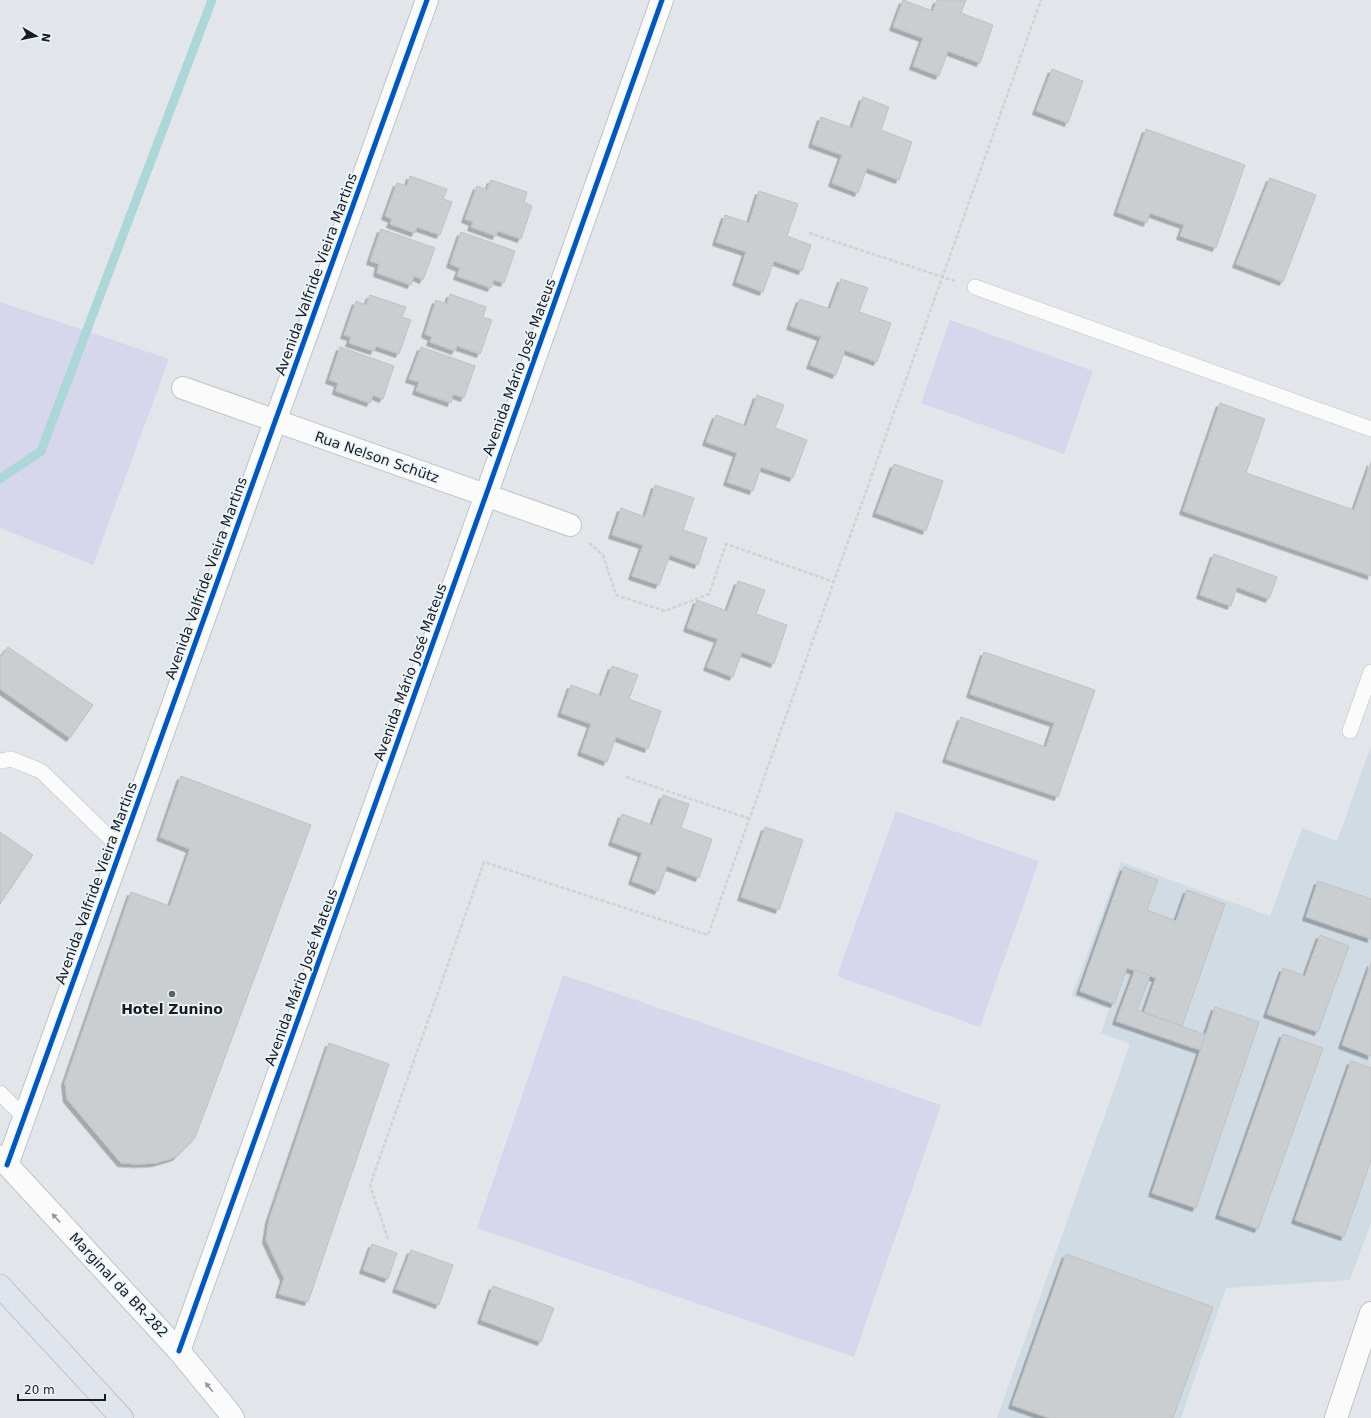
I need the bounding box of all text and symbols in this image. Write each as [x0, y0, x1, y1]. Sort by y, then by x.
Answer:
north arrow [16, 16, 56, 56]
text: N [38, 32, 53, 43]
street label: Avenida Valfride Vieira Martins [272, 171, 360, 377]
street label: Avenida Mário José Mateus [479, 276, 559, 458]
street label: Rua Nelson Schütz [313, 428, 441, 486]
street label: Avenida Valfride Vieira Martins [162, 475, 250, 681]
street label: Avenida Mário José Mateus [370, 581, 450, 763]
street label: Avenida Valfride Vieira Martins [52, 780, 140, 986]
street label: Avenida Mário José Mateus [261, 886, 341, 1068]
marker: Hotel Zunino [167, 989, 177, 999]
place label: Hotel Zunino [121, 1001, 223, 1017]
one-way arrow [52, 1213, 61, 1223]
street label: Marginal da BR-282 [66, 1229, 172, 1341]
scale bar [18, 1376, 105, 1402]
one-way arrow [204, 1382, 213, 1393]
text: 20 m [24, 1383, 55, 1397]

